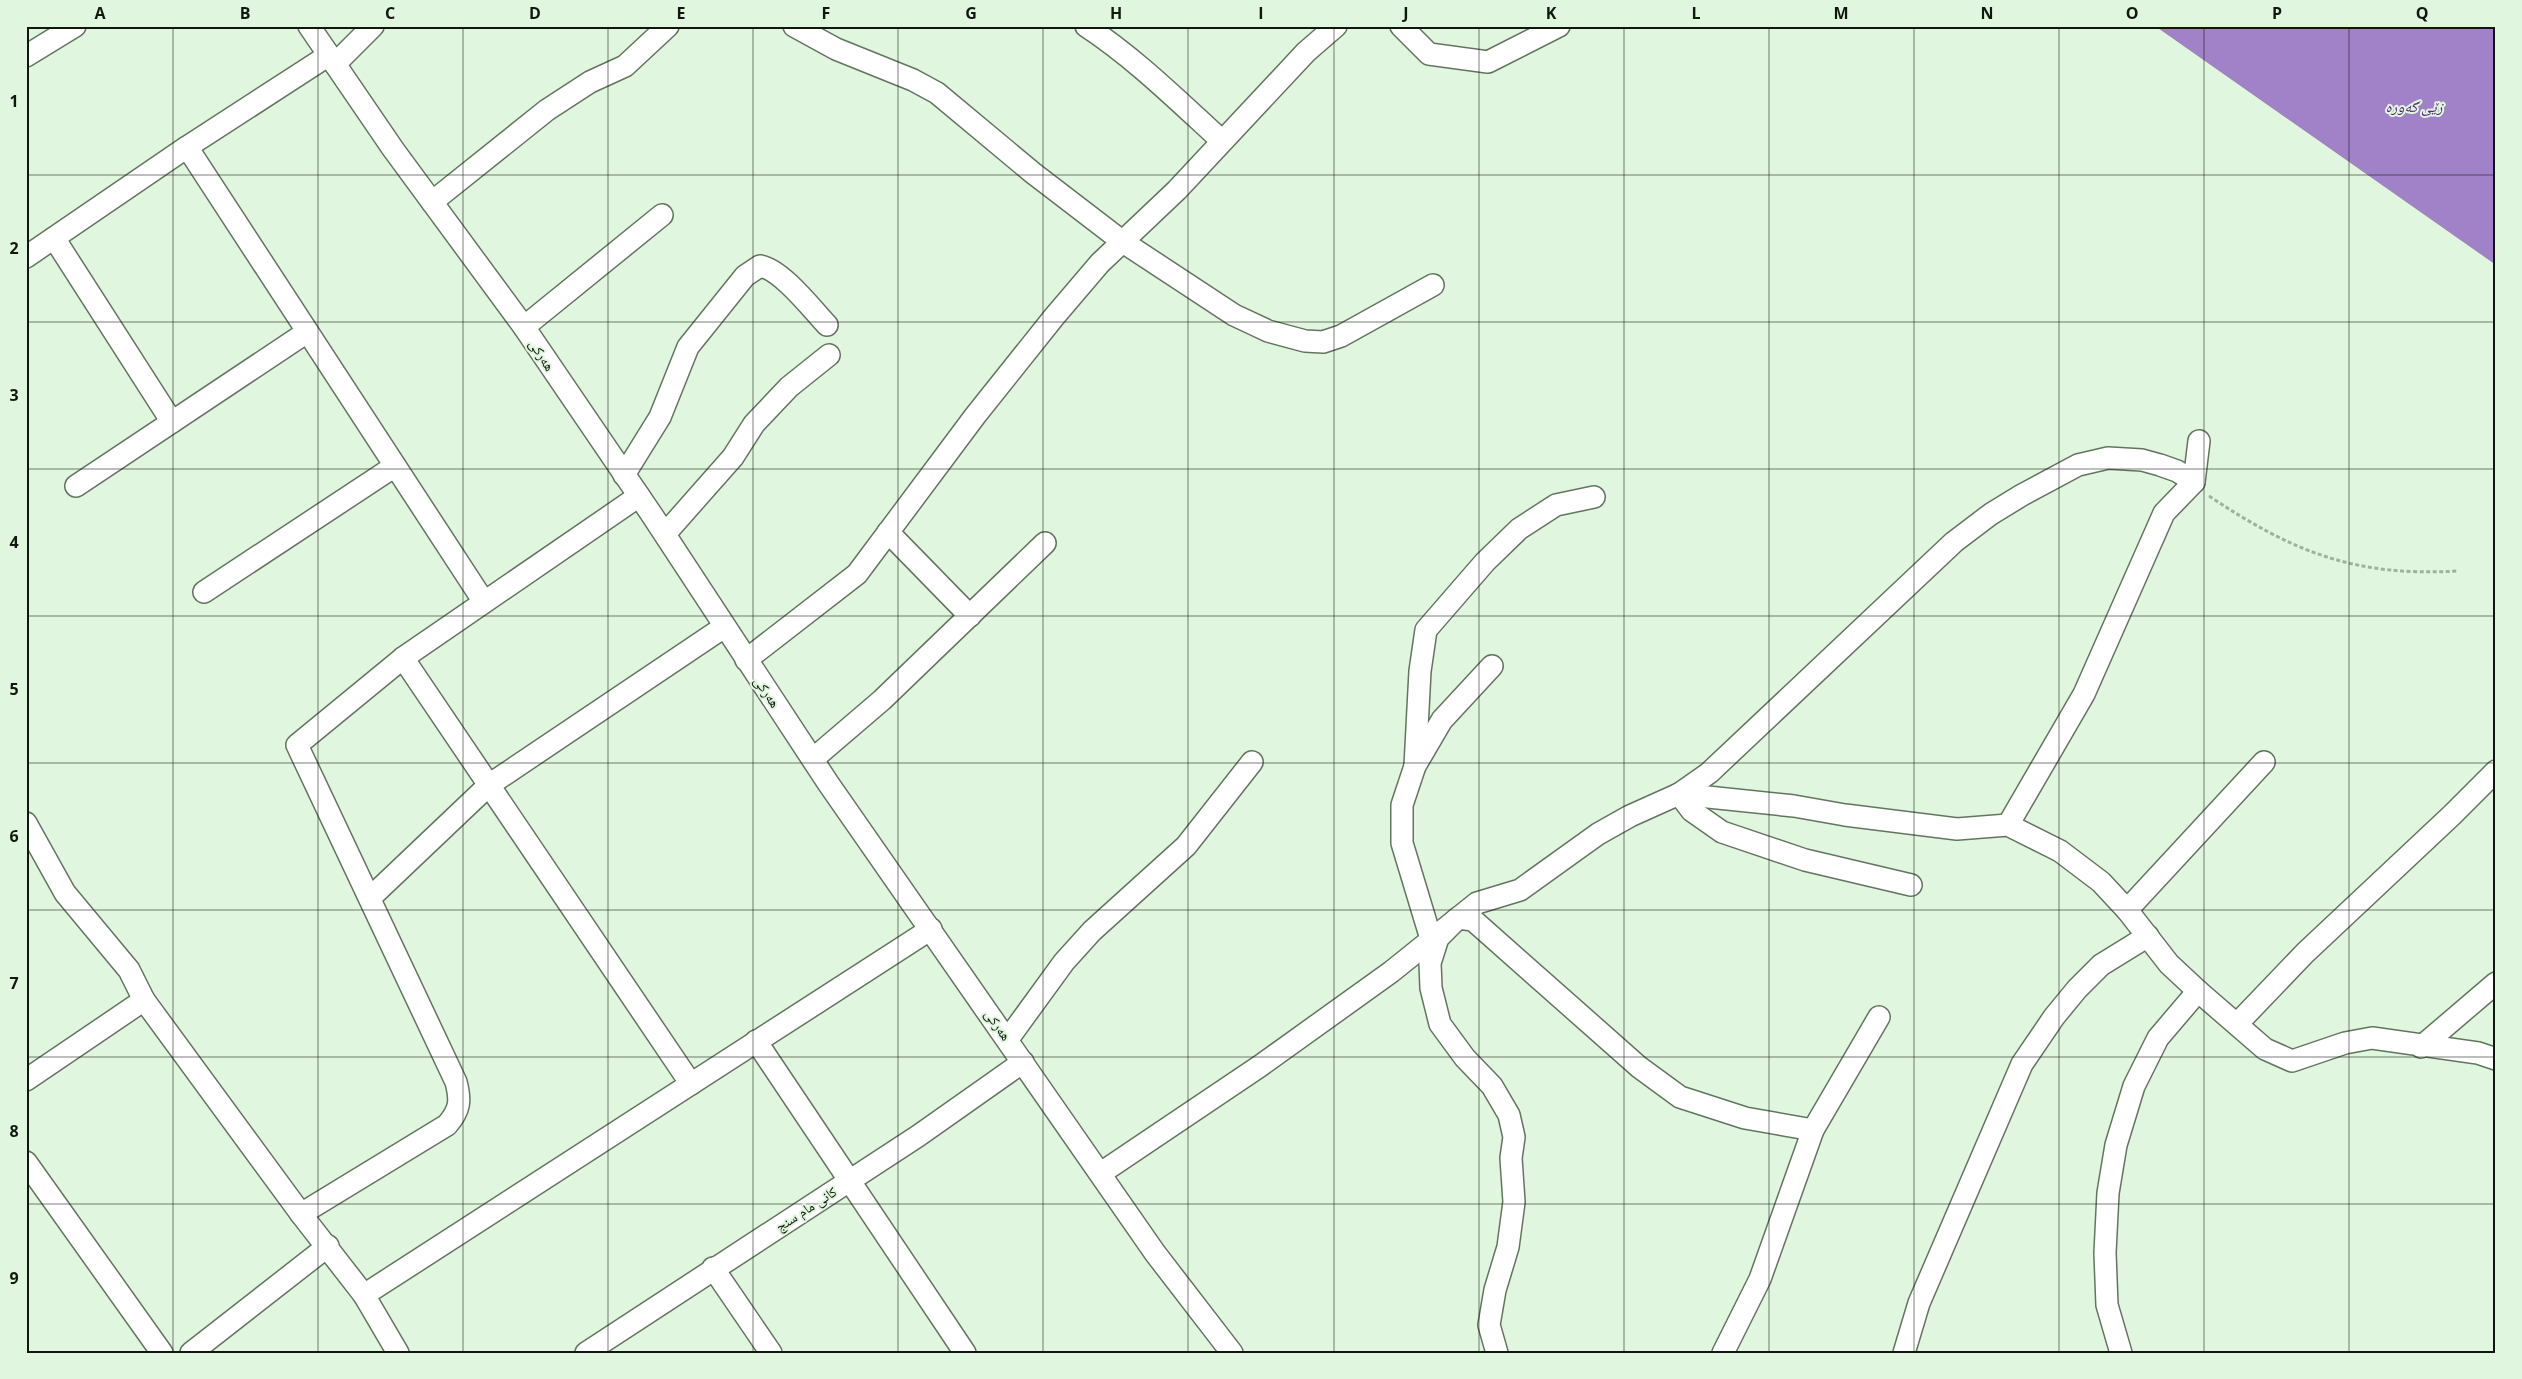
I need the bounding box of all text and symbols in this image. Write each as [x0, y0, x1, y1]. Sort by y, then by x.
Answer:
text: A [94, 2, 106, 24]
text: B [240, 2, 250, 24]
text: C [385, 2, 395, 24]
text: D [529, 2, 541, 24]
text: E [677, 2, 686, 24]
text: F [822, 2, 830, 24]
text: G [965, 2, 977, 24]
text: H [1110, 2, 1122, 24]
text: I [1258, 2, 1264, 24]
text: J [1401, 2, 1409, 24]
text: K [1546, 2, 1557, 24]
text: L [1691, 2, 1701, 24]
text: M [1833, 2, 1849, 24]
text: N [1980, 2, 1994, 24]
text: O [2126, 2, 2138, 24]
text: P [2272, 2, 2282, 24]
text: Q [2416, 2, 2428, 24]
text: 1 [9, 90, 19, 112]
water label: زێی گەورە [2385, 96, 2445, 116]
text: 2 [9, 237, 19, 259]
street label: هەرکی [525, 335, 560, 374]
text: 3 [9, 384, 19, 406]
text: 4 [9, 531, 19, 553]
street label: هەرکی [750, 672, 785, 711]
text: 5 [9, 678, 19, 700]
text: 6 [9, 825, 19, 847]
text: 7 [9, 972, 19, 994]
street label: هەرکی [981, 1005, 1016, 1044]
text: 8 [9, 1120, 19, 1142]
street label: کانی مام سنج [771, 1182, 841, 1236]
text: 9 [9, 1267, 19, 1289]

